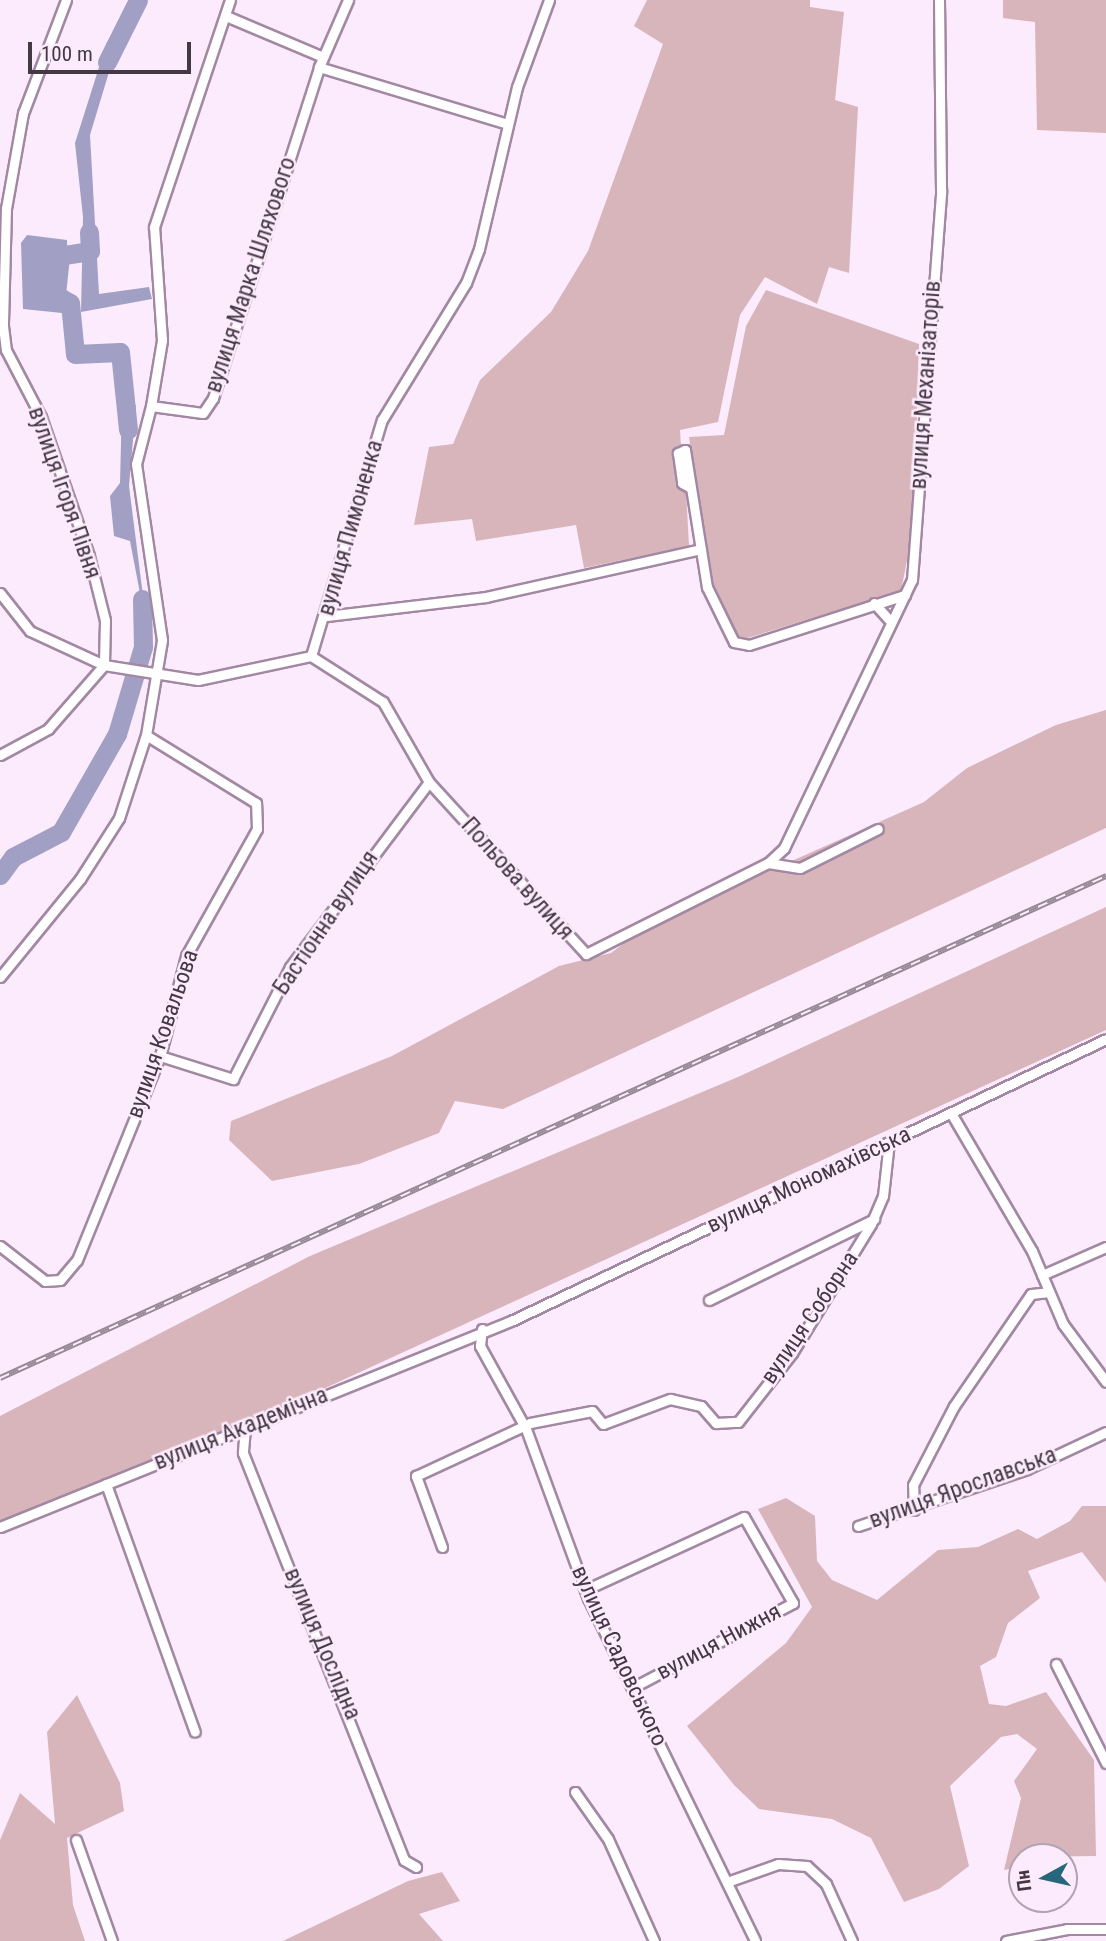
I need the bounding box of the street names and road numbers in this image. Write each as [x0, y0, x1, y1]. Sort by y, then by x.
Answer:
street label: вулиця Марка Шляхового [200, 154, 302, 396]
street label: вулиця Механізаторів [905, 280, 947, 490]
street label: вулиця Ігоря Півня [22, 403, 106, 583]
street label: вулиця Пимоненка [313, 437, 389, 619]
street label: Польова вулиця [455, 812, 579, 946]
street label: Бастіонна вулиця [268, 846, 384, 1000]
street label: вулиця Ковальова [121, 946, 205, 1122]
street label: вулиця Мономахівська [703, 1121, 915, 1239]
street label: вулиця Соборна [756, 1246, 864, 1390]
street label: вулиця Академічна [150, 1382, 332, 1476]
street label: вулиця Ярославська [866, 1441, 1060, 1535]
street label: вулиця Садовського [565, 1561, 673, 1751]
street label: вулиця Дослідна [278, 1564, 366, 1724]
street label: вулиця Нижня [652, 1598, 786, 1686]

